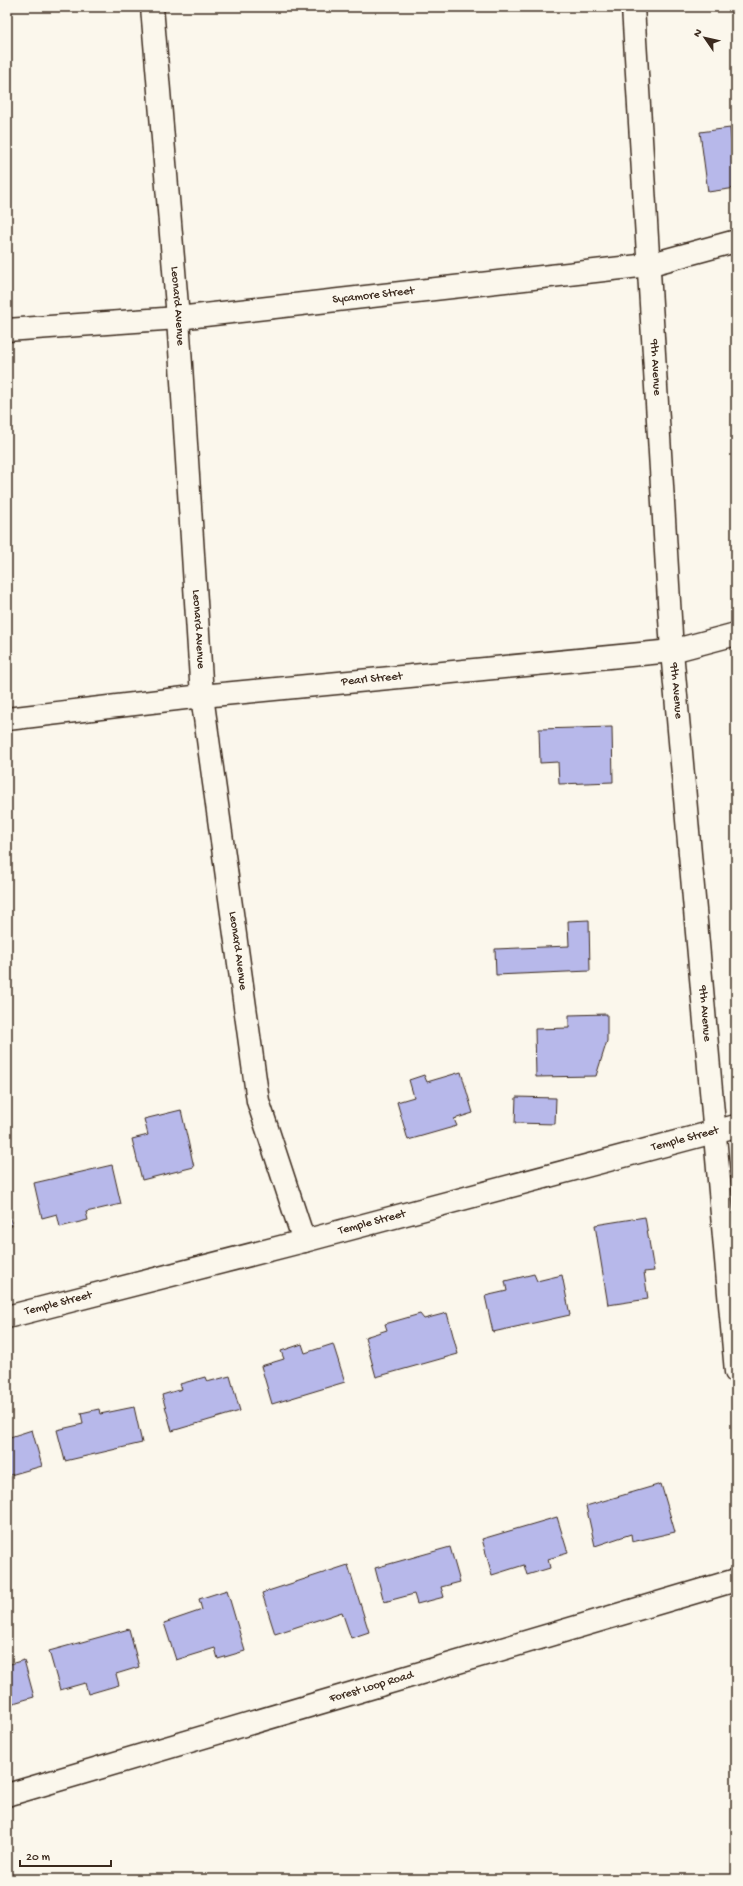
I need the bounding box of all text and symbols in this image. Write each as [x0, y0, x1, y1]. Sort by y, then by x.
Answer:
north arrow [685, 18, 725, 58]
text: N [691, 27, 705, 40]
street label: Leonard Avenue [167, 266, 187, 347]
street label: Sycamore Street [332, 284, 416, 308]
street label: 9th Avenue [646, 338, 664, 397]
street label: Leonard Avenue [188, 589, 207, 670]
street label: 9th Avenue [666, 661, 685, 720]
street label: Pearl Street [340, 670, 404, 690]
street label: Leonard Avenue [225, 910, 250, 992]
street label: 9th Avenue [695, 984, 714, 1043]
street label: Temple Street [649, 1124, 721, 1155]
street label: Temple Street [336, 1207, 408, 1239]
street label: Temple Street [22, 1288, 95, 1319]
street label: Forest Loop Road [327, 1668, 416, 1707]
scale bar [20, 1842, 111, 1868]
text: 20 m [26, 1851, 51, 1865]

